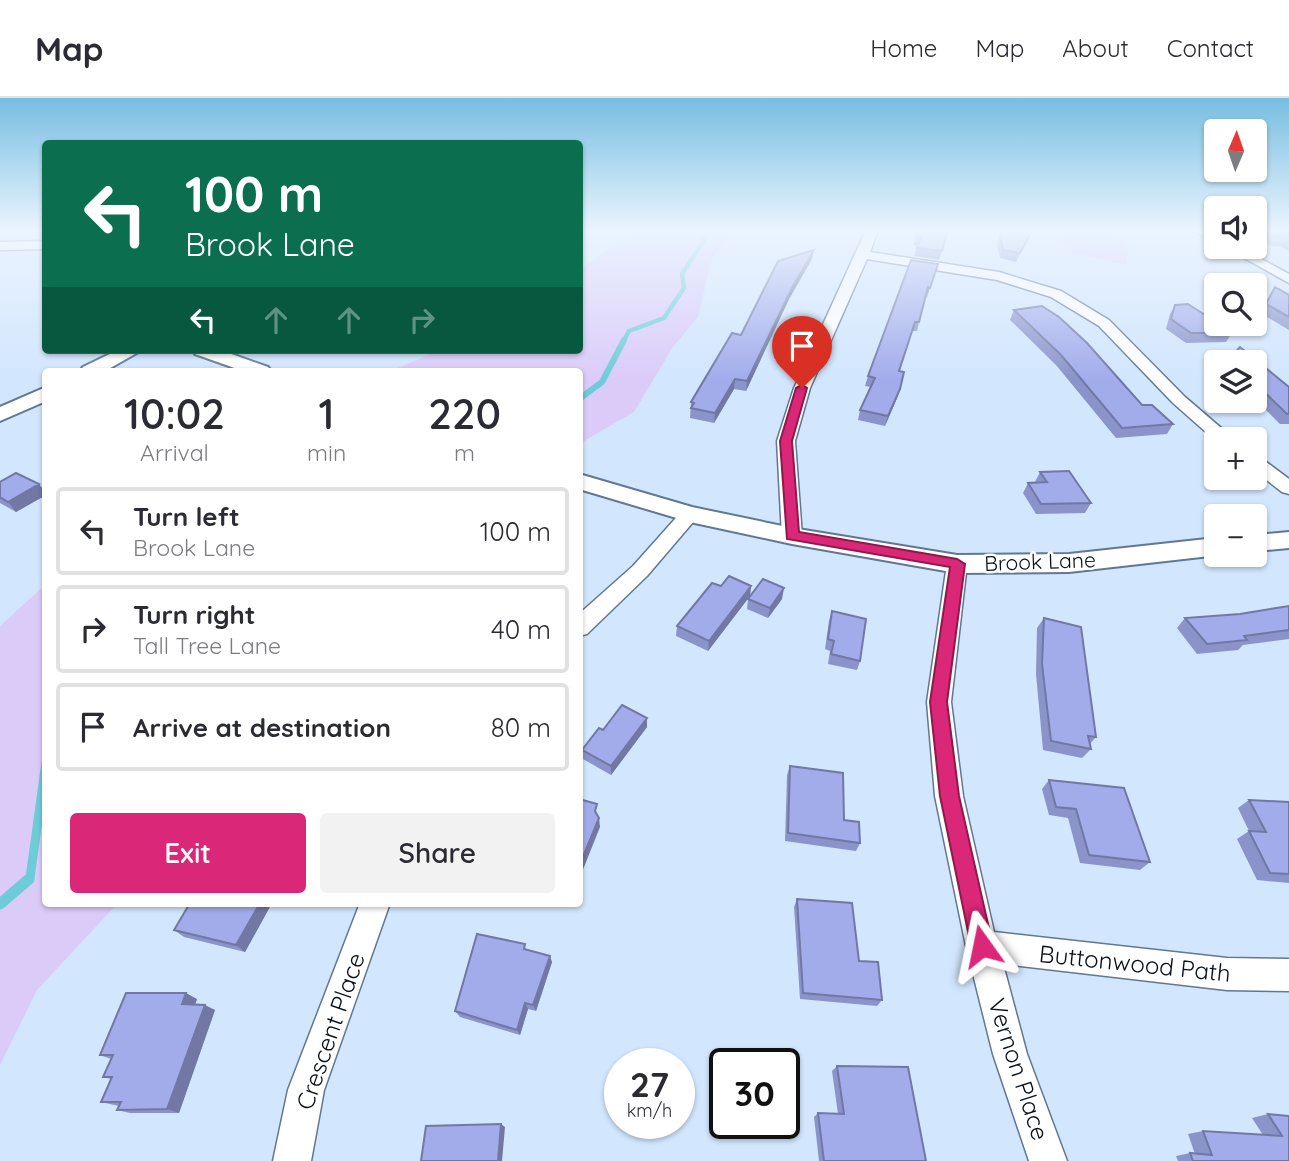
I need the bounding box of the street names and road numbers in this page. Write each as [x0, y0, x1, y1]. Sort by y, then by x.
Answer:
street label: Brook Lane [984, 546, 1096, 576]
street label: Buttonwood Path [1038, 938, 1232, 988]
street label: Crescent Place [289, 949, 371, 1113]
street label: Vernon Place [982, 994, 1056, 1144]

